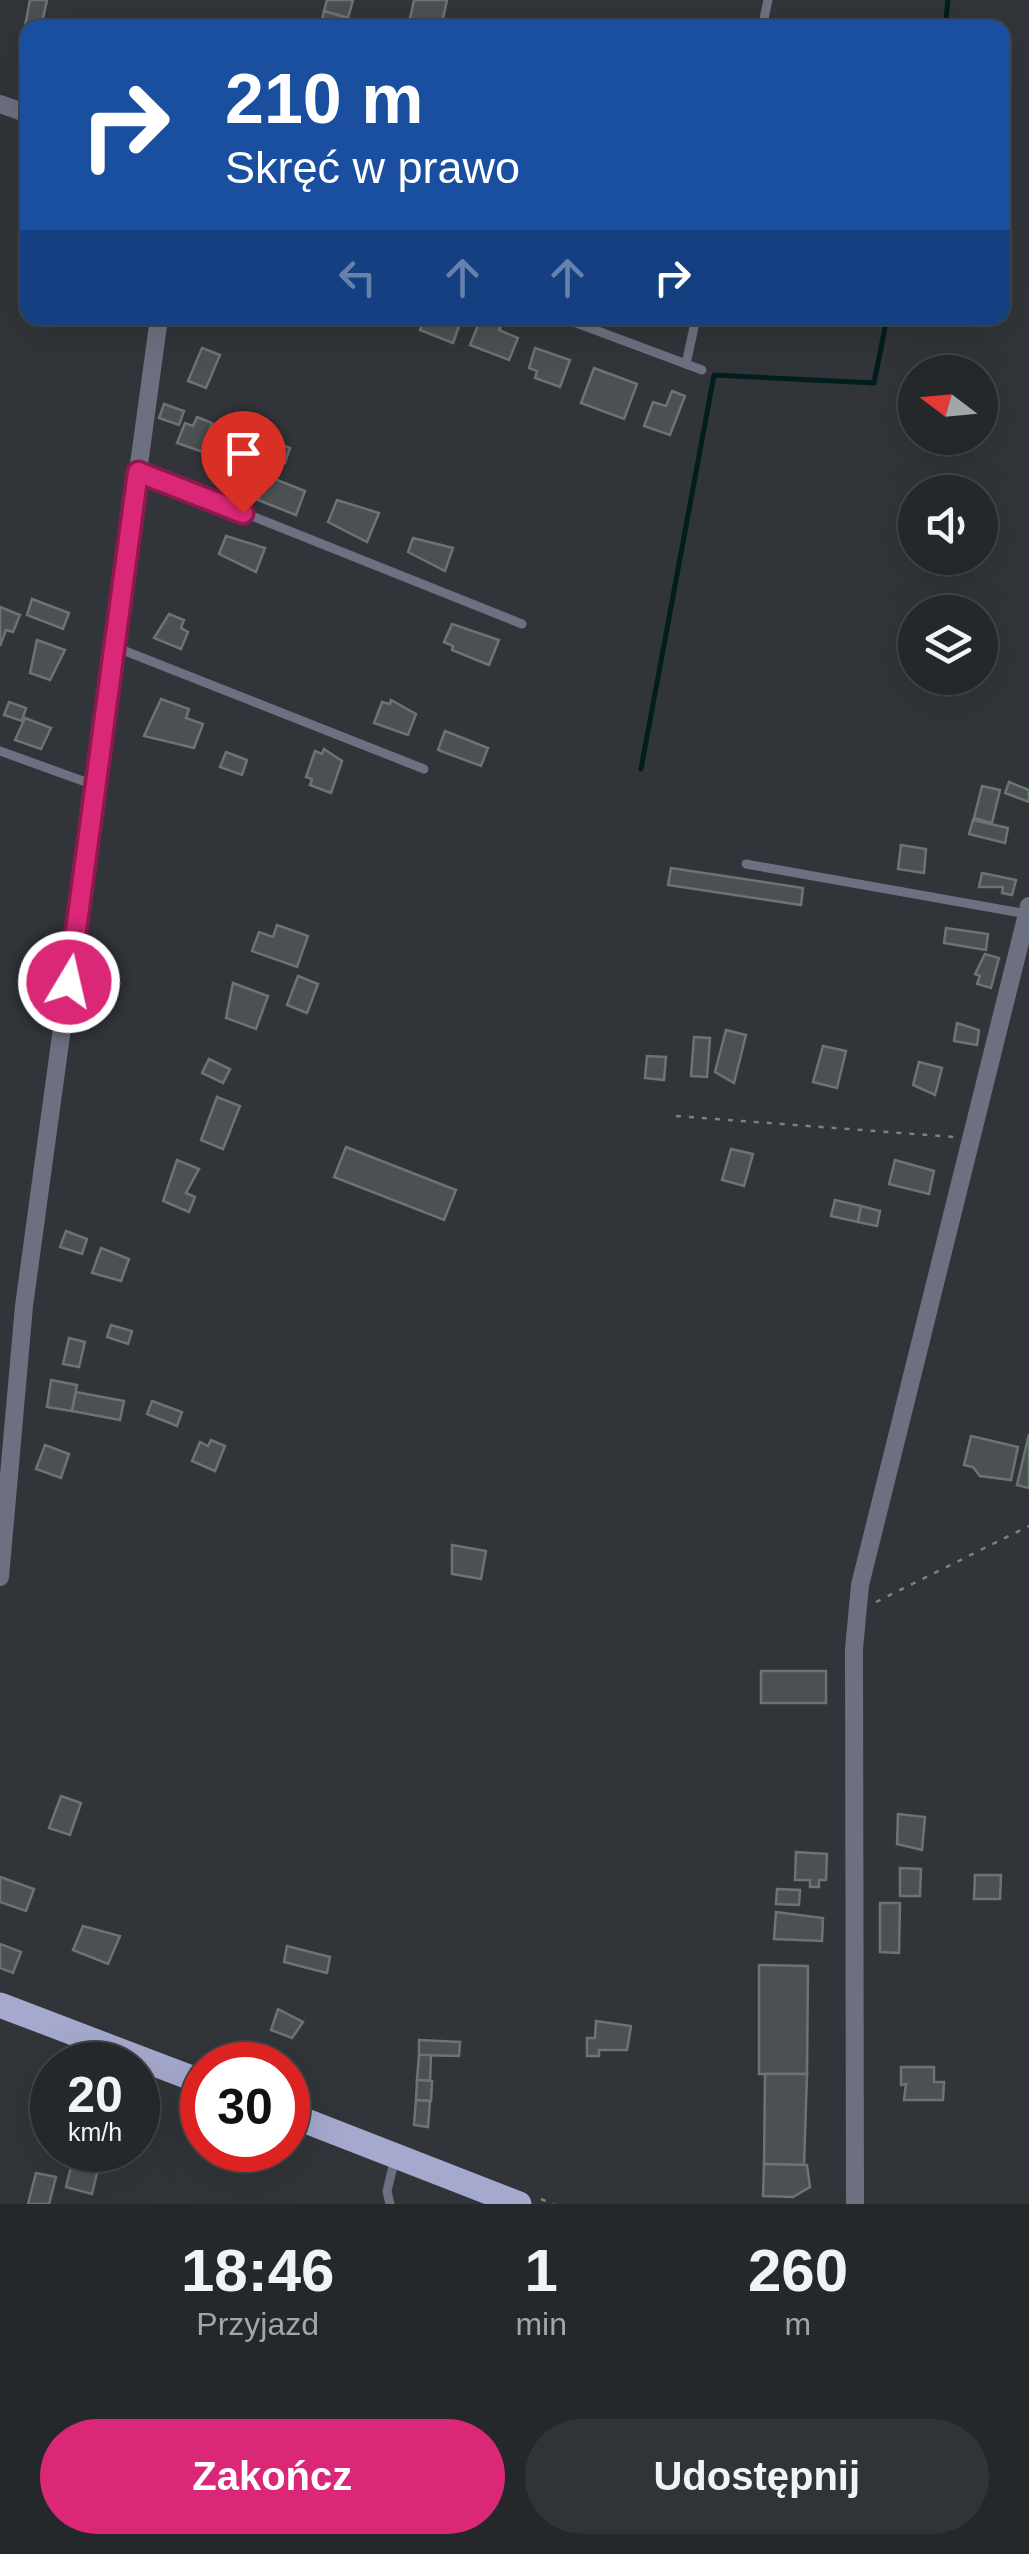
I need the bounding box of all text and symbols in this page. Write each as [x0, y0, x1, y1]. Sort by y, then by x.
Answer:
icon: right [60, 60, 190, 190]
text: 210 m [225, 60, 423, 138]
text: Skręć w prawo [225, 142, 520, 193]
icon: left [330, 250, 385, 305]
icon: ahead [435, 250, 490, 305]
icon: ahead [540, 250, 595, 305]
icon: right [645, 250, 700, 305]
north arrow [898, 355, 998, 455]
map controls [898, 355, 998, 695]
pin [201, 411, 286, 514]
icon: arrive [216, 426, 271, 481]
button: sound [898, 475, 998, 575]
button: layers [898, 595, 998, 695]
position arrow [17, 930, 121, 1034]
speed limit sign: 30 [180, 2042, 310, 2172]
text: 20 [67, 2067, 123, 2123]
text: km/h [68, 2118, 122, 2146]
text: 18:46 [181, 2237, 334, 2304]
text: 1 [524, 2237, 558, 2304]
text: 260 [748, 2237, 848, 2304]
text: Przyjazd [196, 2306, 319, 2342]
text: min [515, 2306, 567, 2342]
text: m [785, 2306, 811, 2342]
button: Zakończ [40, 2419, 505, 2534]
button: Udostępnij [525, 2419, 989, 2534]

